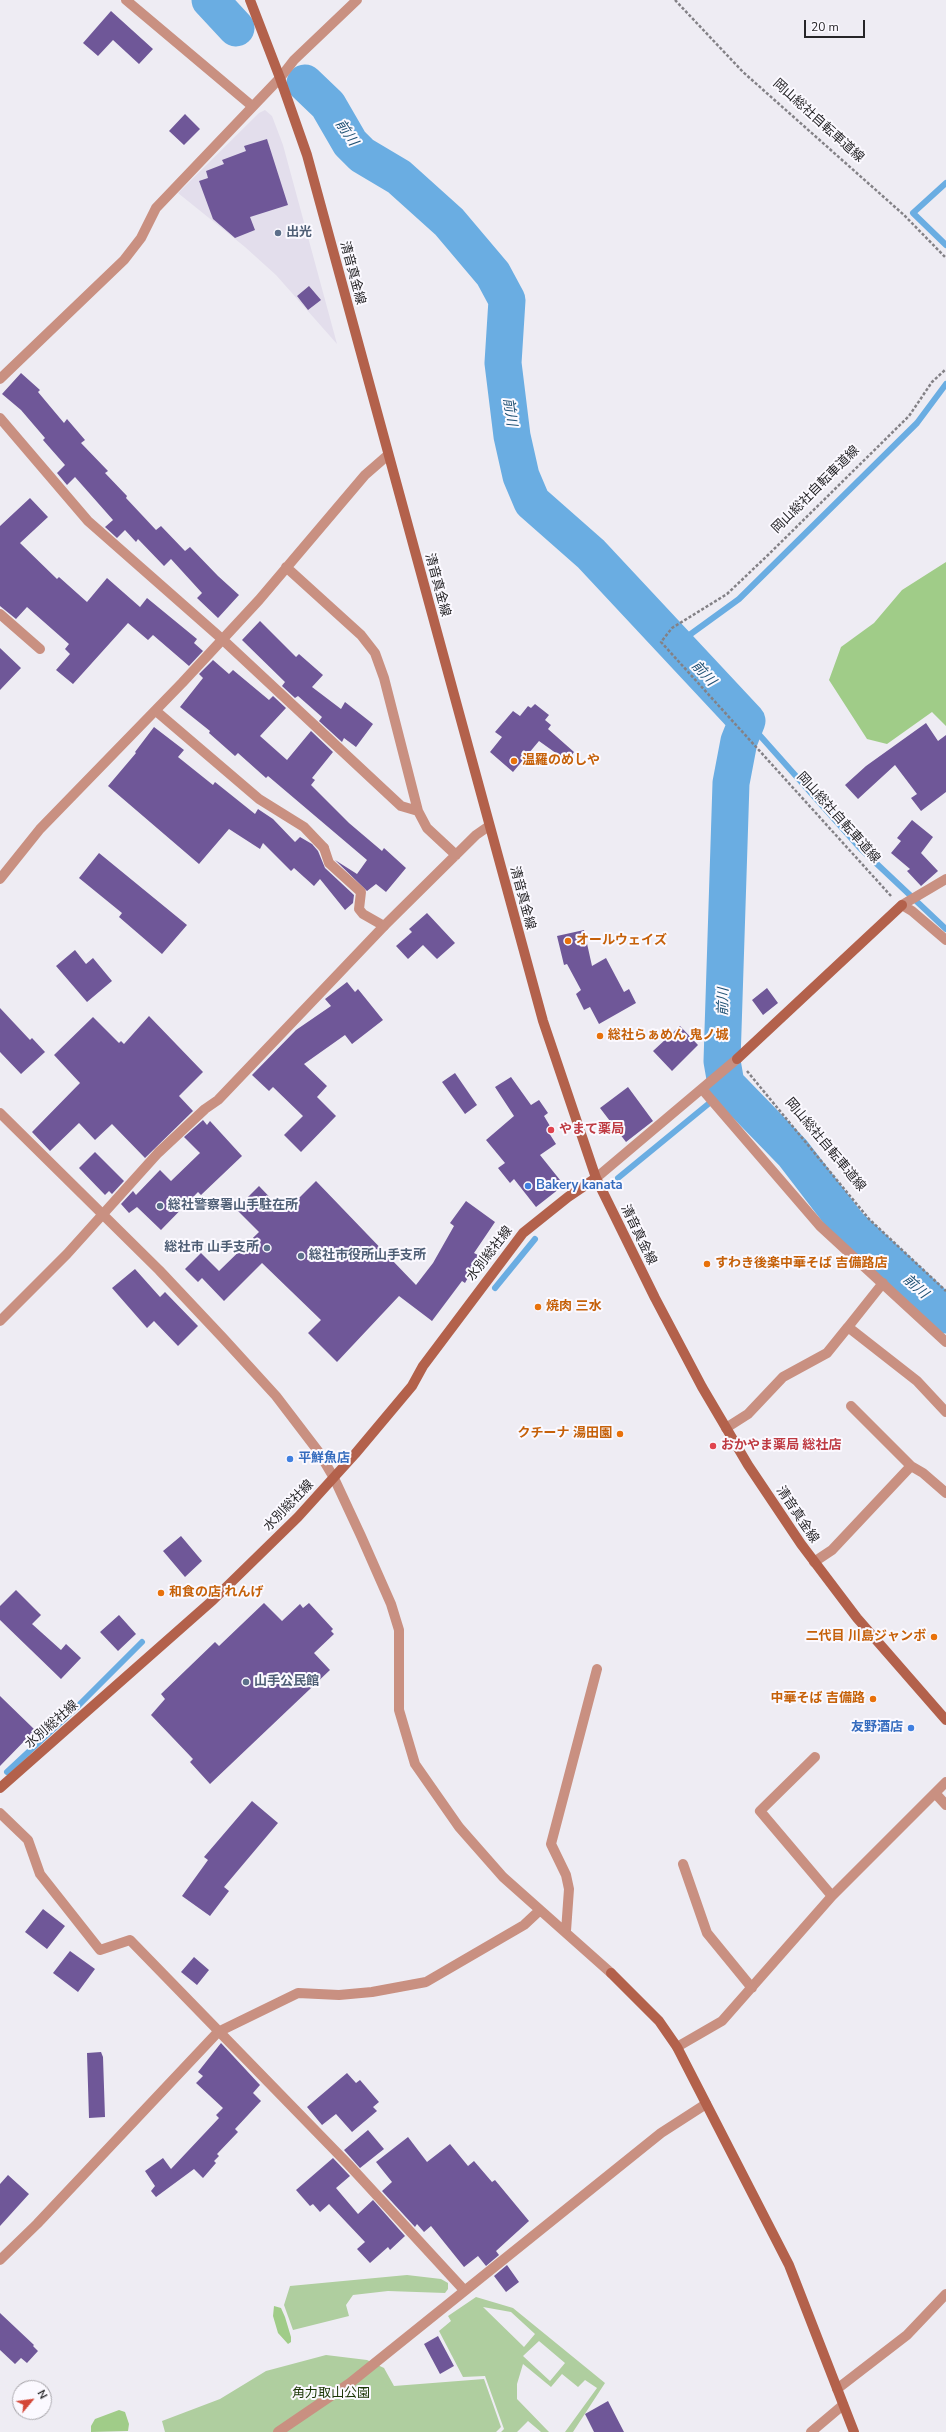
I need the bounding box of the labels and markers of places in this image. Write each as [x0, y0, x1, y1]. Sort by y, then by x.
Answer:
place label: 出光 [286, 225, 312, 241]
marker: 出光 [273, 228, 283, 238]
place label: 温羅のめしや [522, 753, 600, 769]
marker: 温羅のめしや [509, 756, 519, 766]
place label: オールウェイズ [576, 933, 667, 949]
marker: オールウェイズ [563, 936, 573, 946]
place label: 総社らぁめん 鬼ノ城 [608, 1028, 729, 1044]
marker: 総社らぁめん 鬼ノ城 [595, 1031, 605, 1041]
place label: やまて薬局 [559, 1122, 624, 1138]
marker: やまて薬局 [546, 1125, 556, 1135]
place label: Bakery kanata [536, 1178, 623, 1194]
marker: Bakery kanata [523, 1181, 533, 1191]
place label: 総社警察署山手駐在所 [168, 1198, 298, 1214]
marker: 総社警察署山手駐在所 [155, 1201, 165, 1211]
place label: 総社市 山手支所 [164, 1240, 259, 1256]
marker: 総社市 山手支所 [262, 1243, 272, 1253]
place label: 総社市役所山手支所 [309, 1248, 426, 1264]
marker: 総社市役所山手支所 [296, 1251, 306, 1261]
place label: すわき後楽中華そば 吉備路店 [715, 1256, 888, 1272]
marker: すわき後楽中華そば 吉備路店 [702, 1259, 712, 1269]
place label: 焼肉 三水 [546, 1299, 602, 1315]
marker: 焼肉 三水 [533, 1302, 543, 1312]
place label: クチーナ 湯田園 [517, 1426, 612, 1442]
marker: クチーナ 湯田園 [615, 1429, 625, 1439]
place label: おかやま薬局 総社店 [721, 1438, 842, 1454]
marker: おかやま薬局 総社店 [708, 1441, 718, 1451]
place label: 平鮮魚店 [298, 1451, 350, 1467]
marker: 平鮮魚店 [285, 1454, 295, 1464]
place label: 和食の店 れんげ [169, 1585, 264, 1601]
marker: 和食の店 れんげ [156, 1588, 166, 1598]
place label: 二代目 川島ジャンボ [805, 1629, 926, 1645]
marker: 二代目 川島ジャンボ [929, 1632, 939, 1642]
place label: 山手公民館 [254, 1674, 319, 1690]
marker: 山手公民館 [241, 1677, 251, 1687]
place label: 中華そば 吉備路 [770, 1691, 865, 1707]
marker: 中華そば 吉備路 [868, 1694, 878, 1704]
place label: 友野酒店 [851, 1720, 903, 1736]
marker: 友野酒店 [906, 1723, 916, 1733]

